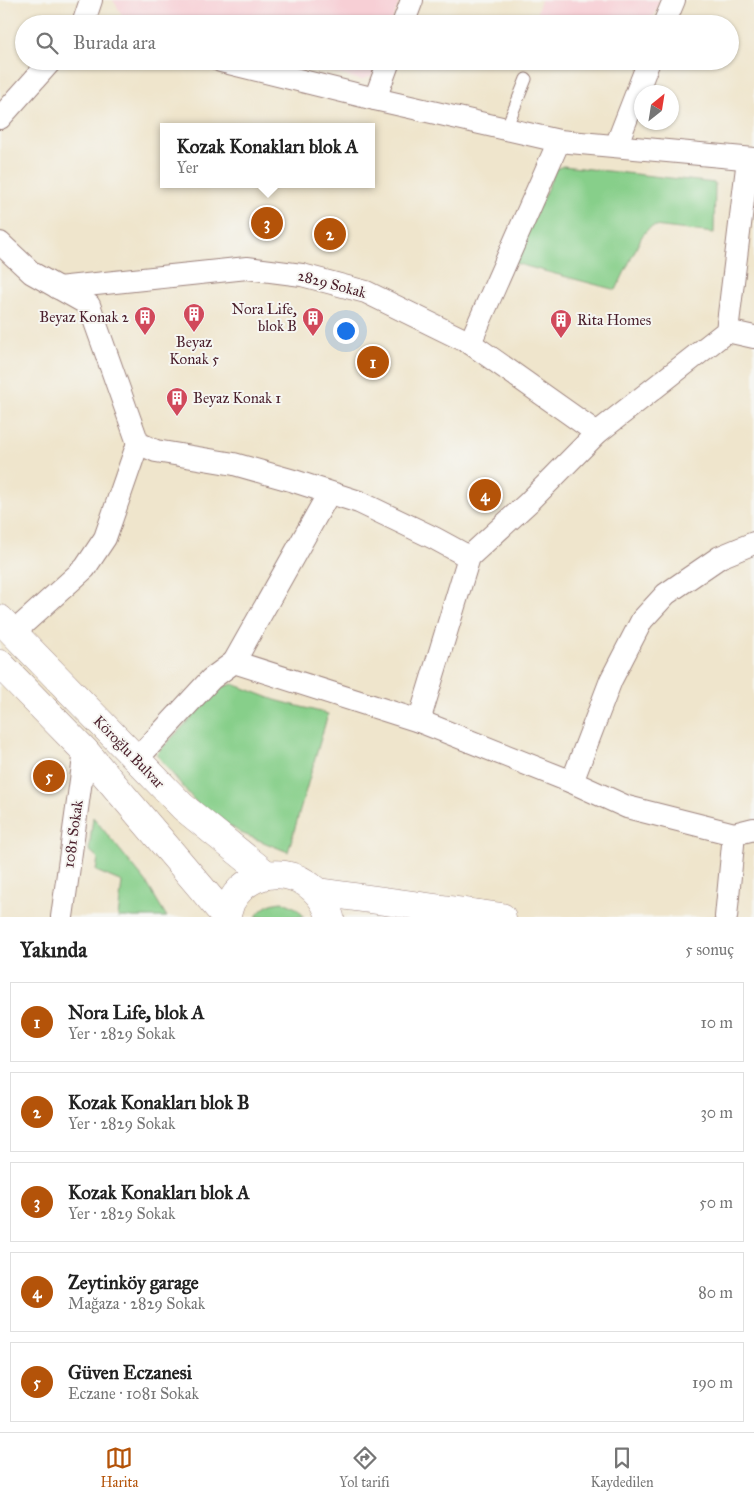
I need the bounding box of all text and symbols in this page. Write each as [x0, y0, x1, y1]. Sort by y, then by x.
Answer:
search box [15, 15, 739, 70]
icon: search [33, 29, 61, 57]
text: Burada ara [73, 31, 156, 54]
north arrow [634, 85, 679, 130]
popup [160, 123, 375, 188]
text: Kozak Konakları blok A [177, 135, 358, 158]
text: Yer [177, 158, 198, 177]
pin: 3 [251, 204, 283, 242]
pin: 2 [314, 215, 346, 253]
street label: 2829 Sokak [296, 266, 368, 302]
place label: Nora Life, blok B [231, 300, 297, 335]
building icon: Beyaz Konak 5 [182, 302, 206, 333]
building icon: Beyaz Konak 2 [133, 305, 157, 336]
building icon: Nora Life, blok B [301, 306, 325, 337]
place label: Beyaz Konak 2 [39, 308, 130, 326]
building icon: Rita Homes [549, 308, 573, 339]
place label: Rita Homes [577, 311, 651, 329]
your location [333, 318, 359, 344]
place label: Beyaz Konak 5 [169, 333, 219, 368]
pin: 1 [357, 343, 389, 381]
building icon: Beyaz Konak 1 [165, 386, 189, 417]
place label: Beyaz Konak 1 [193, 389, 281, 407]
pin: 4 [469, 476, 501, 514]
street label: Köroğlu Bulvar [90, 712, 169, 792]
pin: 5 [33, 757, 65, 795]
street label: 1081 Sokak [59, 799, 87, 869]
text: Yakında [20, 937, 87, 963]
text: 5 sonuç [685, 940, 734, 959]
text: Nora Life, blok A [68, 1001, 205, 1024]
text: 1 [34, 1013, 40, 1032]
text: 10 m [701, 1013, 733, 1032]
text: Yer · 2829 Sokak [68, 1024, 175, 1043]
text: Kozak Konakları blok B [68, 1091, 250, 1114]
text: 2 [33, 1103, 41, 1122]
text: 30 m [700, 1103, 733, 1122]
text: Yer · 2829 Sokak [68, 1114, 175, 1133]
text: Kozak Konakları blok A [68, 1181, 250, 1204]
text: 3 [34, 1193, 40, 1212]
text: 50 m [699, 1193, 733, 1212]
text: Yer · 2829 Sokak [68, 1204, 175, 1223]
text: Zeytinköy garage [68, 1271, 199, 1294]
text: 4 [33, 1283, 41, 1302]
text: 80 m [698, 1283, 733, 1302]
text: Mağaza · 2829 Sokak [68, 1294, 205, 1313]
text: Güven Eczanesi [68, 1361, 192, 1384]
text: 5 [33, 1373, 41, 1392]
text: 190 m [692, 1373, 733, 1392]
text: Eczane · 1081 Sokak [68, 1384, 199, 1403]
tab: Harita [100, 1444, 138, 1491]
tab: Yol tarifi [339, 1444, 390, 1491]
tab: Kaydedilen [591, 1444, 654, 1491]

